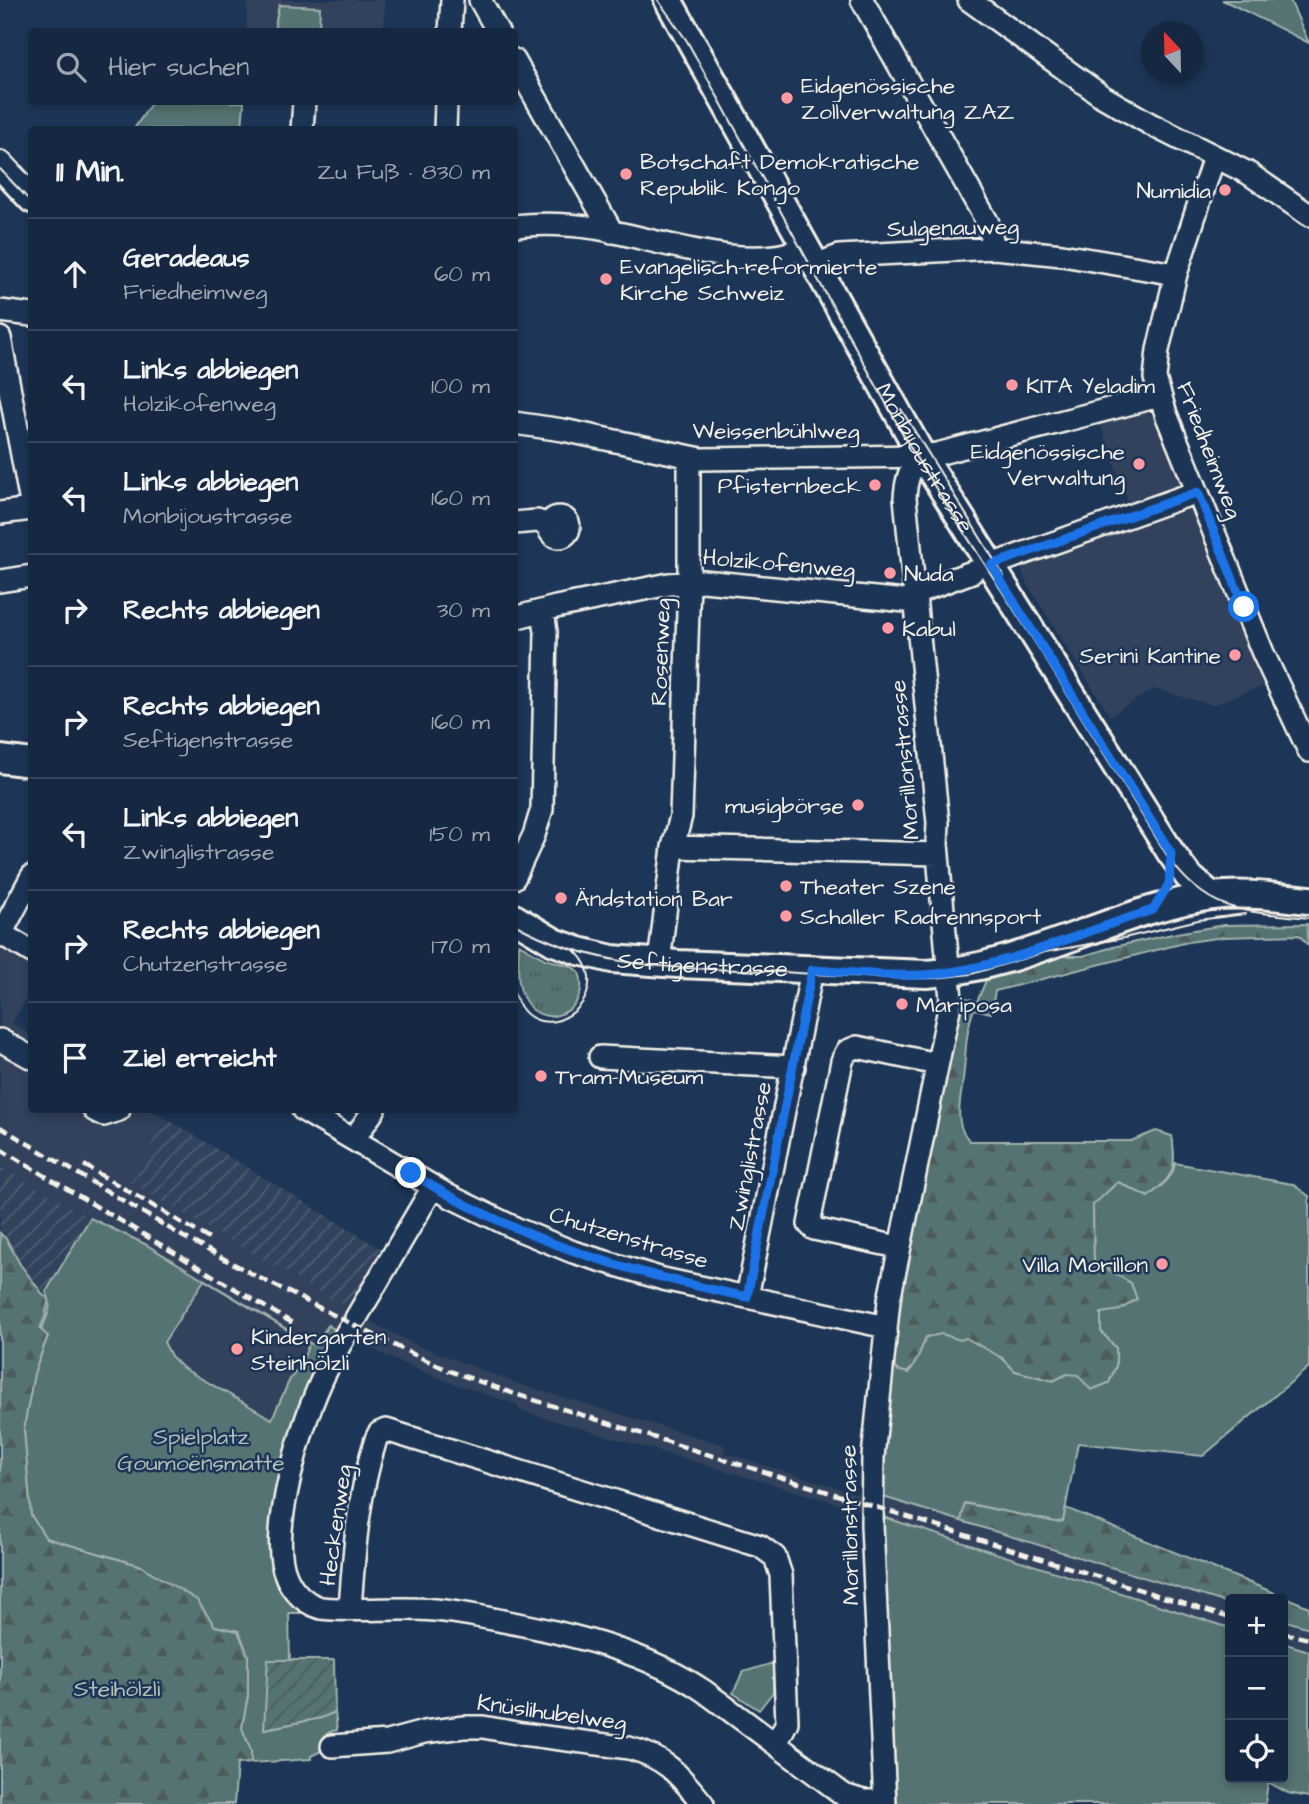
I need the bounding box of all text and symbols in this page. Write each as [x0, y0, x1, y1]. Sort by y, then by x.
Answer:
north arrow [1141, 21, 1204, 84]
search box [28, 28, 518, 105]
icon: search [52, 48, 90, 86]
text: Hier suchen [108, 49, 249, 85]
place label: Eidgenössische Zollverwaltung ZAZ [801, 70, 1015, 129]
marker: Eidgenössische Zollverwaltung ZAZ [779, 90, 795, 106]
place label: Botschaft Demokratische Republik Kongo [640, 146, 919, 205]
text: 11 Min. [56, 151, 124, 193]
text: Zu Fuß · 830 m [317, 156, 490, 188]
marker: Botschaft Demokratische Republik Kongo [618, 166, 634, 182]
place label: Numidia [1137, 175, 1211, 207]
marker: Numidia [1217, 182, 1233, 198]
street label: Sulgenauweg [887, 211, 1020, 246]
text: Geradeaus [123, 240, 250, 276]
place label: Evangelisch-reformierte Kirche Schweiz [620, 251, 877, 309]
icon: ahead [56, 255, 94, 293]
text: 60 m [434, 258, 490, 290]
marker: Evangelisch-reformierte Kirche Schweiz [598, 271, 614, 287]
text: Friedheimweg [123, 276, 267, 308]
text: Links abbiegen [123, 352, 298, 388]
icon: left [56, 367, 94, 405]
text: 100 m [431, 370, 490, 402]
place label: KITA Yeladim [1026, 370, 1155, 402]
street label: Monbijoustrasse [867, 377, 981, 539]
marker: KITA Yeladim [1004, 377, 1020, 393]
street label: Friedheimweg [1167, 377, 1250, 524]
text: Holzikofenweg [123, 388, 276, 420]
street label: Weissenbühlweg [692, 415, 860, 448]
place label: Eidgenössische Verwaltung [971, 436, 1125, 495]
marker: Eidgenössische Verwaltung [1131, 456, 1147, 472]
text: Links abbiegen [123, 464, 298, 500]
place label: Pfisternbeck [718, 470, 861, 502]
marker: Pfisternbeck [867, 477, 883, 493]
icon: left [56, 479, 94, 517]
text: 160 m [431, 482, 490, 514]
text: Monbijoustrasse [123, 500, 292, 532]
street label: Holzikofenweg [701, 541, 857, 588]
place label: Nuda [904, 558, 954, 590]
marker: Nuda [882, 565, 898, 581]
icon: right [56, 591, 94, 629]
route start [1228, 591, 1259, 622]
text: Rechts abbiegen [123, 592, 320, 628]
text: 30 m [437, 594, 490, 626]
street label: Rosenweg [643, 598, 680, 706]
place label: Kabul [902, 613, 956, 645]
marker: Kabul [880, 620, 896, 636]
place label: Serini Kantine [1080, 640, 1221, 672]
marker: Serini Kantine [1227, 647, 1243, 663]
street label: Morillonstrasse [882, 679, 928, 841]
text: Rechts abbiegen [123, 688, 320, 724]
icon: right [56, 703, 94, 741]
text: 160 m [431, 706, 490, 738]
text: Seftigenstrasse [123, 724, 293, 756]
place label: musigbörse [725, 790, 844, 823]
marker: musigbörse [850, 797, 866, 813]
text: Links abbiegen [123, 800, 298, 836]
icon: left [56, 815, 94, 853]
text: 150 m [429, 818, 490, 850]
text: Zwinglistrasse [123, 836, 274, 868]
place label: Theater Szene [800, 871, 956, 903]
marker: Theater Szene [778, 878, 794, 894]
place label: Ändstation Bar [575, 883, 733, 915]
marker: Ändstation Bar [553, 890, 569, 906]
place label: Schaller Radrennsport [800, 901, 1042, 933]
marker: Schaller Radrennsport [778, 908, 794, 924]
text: Rechts abbiegen [123, 912, 320, 948]
icon: right [56, 927, 94, 965]
text: 170 m [431, 930, 490, 962]
street label: Seftigenstrasse [616, 944, 788, 985]
text: Chutzenstrasse [123, 948, 288, 980]
place label: Mariposa [916, 989, 1012, 1021]
marker: Mariposa [894, 996, 910, 1012]
icon: arrive [56, 1039, 94, 1077]
text: Ziel erreicht [123, 1040, 277, 1076]
place label: Tram-Museum [555, 1061, 703, 1093]
marker: Tram-Museum [533, 1068, 549, 1084]
street label: Zwinglistrasse [720, 1079, 781, 1234]
route end [395, 1157, 426, 1188]
street label: Chutzenstrasse [545, 1199, 712, 1277]
place label: Villa Morillon [1022, 1249, 1148, 1281]
marker: Villa Morillon [1154, 1256, 1170, 1272]
place label: Kindergarten Steinhölzli [251, 1321, 386, 1379]
marker: Kindergarten Steinhölzli [229, 1341, 245, 1357]
park label: Spielplatz Goumoënsmatte [117, 1421, 285, 1479]
street label: Morillonstrasse [833, 1444, 867, 1606]
street label: Heckenweg [312, 1462, 361, 1588]
map controls [1225, 1594, 1288, 1783]
button: + [1225, 1594, 1288, 1657]
button: − [1225, 1657, 1288, 1720]
park label: Steihölzli [74, 1673, 161, 1705]
street label: Knüslihubelweg [475, 1687, 629, 1740]
button: locate [1225, 1720, 1288, 1783]

